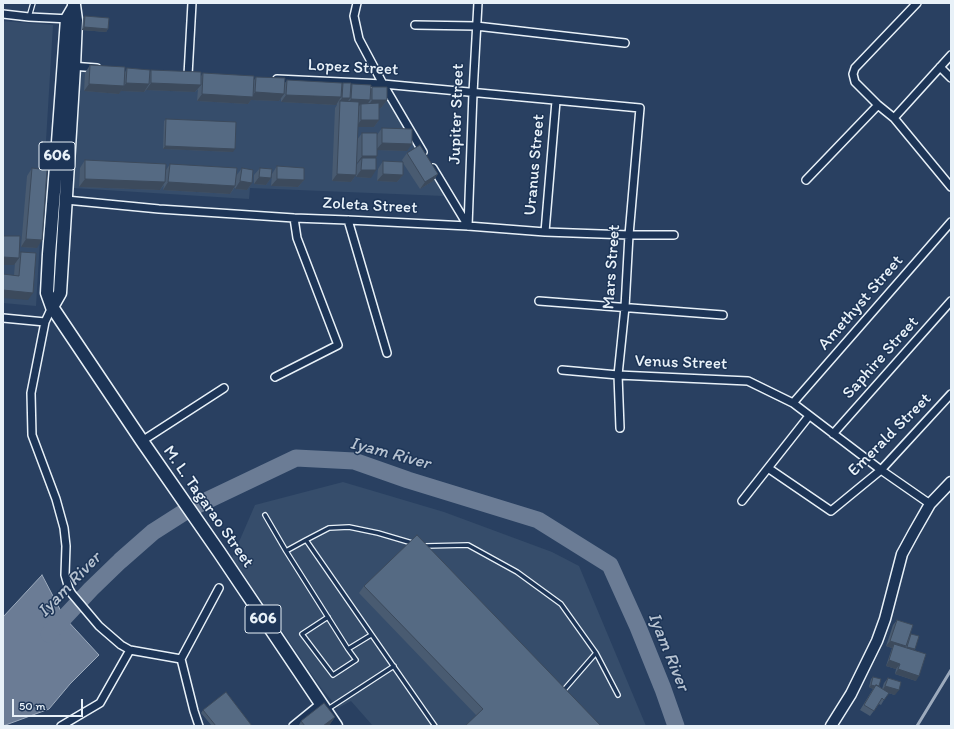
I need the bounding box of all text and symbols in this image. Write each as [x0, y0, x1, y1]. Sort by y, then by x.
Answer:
street label: Lopez Street [307, 55, 399, 81]
street label: Jupiter Street [445, 63, 469, 165]
street label: Uranus Street [520, 113, 550, 217]
road number: 606 [39, 142, 75, 170]
street label: Zoleta Street [322, 193, 418, 219]
street label: Mars Street [599, 224, 625, 310]
street label: Amethyst Street [814, 251, 908, 355]
street label: Saphire Street [839, 312, 923, 404]
street label: Venus Street [634, 351, 728, 375]
street label: Emerald Street [844, 389, 936, 481]
water label: Iyam River [348, 433, 432, 475]
street label: M. L. Tagarao Street [158, 442, 258, 572]
water label: Iyam River [34, 548, 106, 622]
road number: 606 [245, 605, 281, 633]
water label: Iyam River [643, 610, 693, 694]
scale bar [14, 691, 85, 717]
text: 50 m [19, 699, 45, 713]

